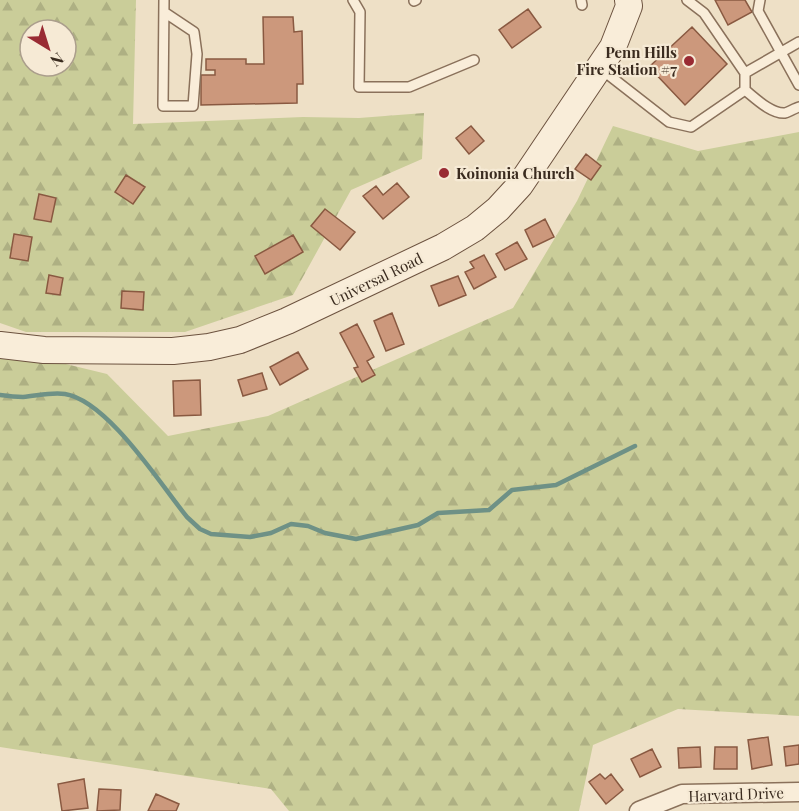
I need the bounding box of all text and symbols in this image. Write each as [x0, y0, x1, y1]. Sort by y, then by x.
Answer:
north arrow [18, 18, 78, 78]
place label: Penn Hills Fire Station #7 [576, 42, 677, 79]
text: N [46, 48, 69, 72]
marker: Penn Hills Fire Station #7 [682, 54, 696, 68]
place label: Koinonia Church [456, 163, 575, 183]
marker: Koinonia Church [437, 166, 451, 180]
street label: Universal Road [326, 248, 426, 310]
street label: Harvard Drive [688, 782, 784, 806]

